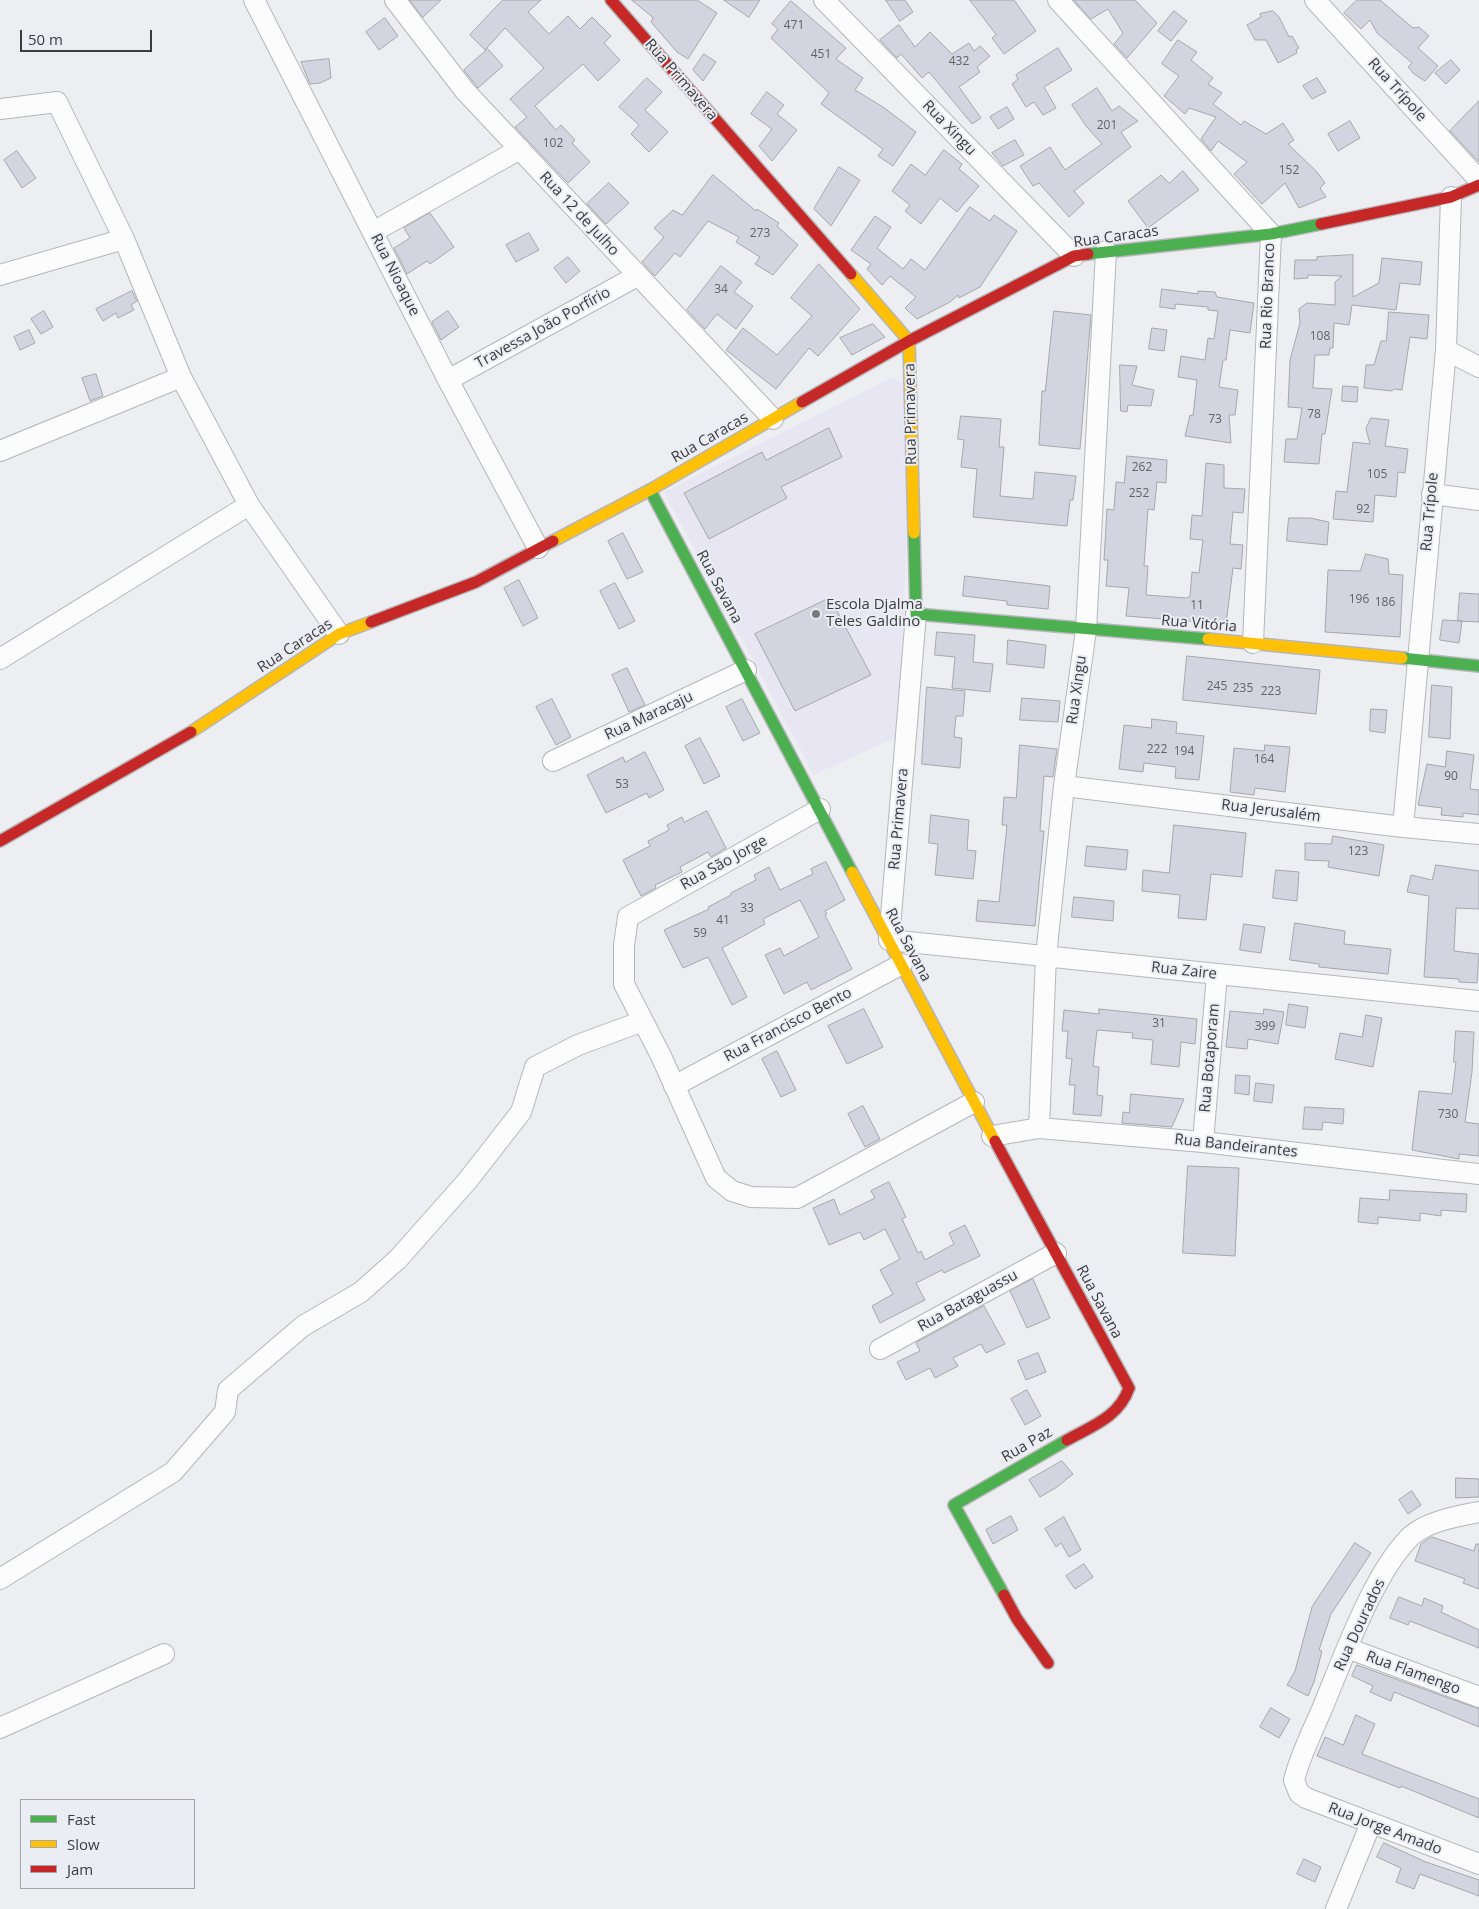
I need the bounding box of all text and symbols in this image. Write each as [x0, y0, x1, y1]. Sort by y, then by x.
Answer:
house number: 471 [784, 19, 804, 33]
scale bar [22, 20, 155, 52]
text: 50 m [28, 29, 63, 49]
street label: Rua Primavera [641, 36, 721, 124]
house number: 451 [811, 48, 831, 62]
house number: 432 [949, 55, 969, 69]
street label: Rua Trípole [1364, 55, 1430, 125]
street label: Rua Xingu [918, 97, 980, 159]
house number: 201 [1097, 119, 1117, 133]
house number: 102 [543, 137, 563, 151]
house number: 152 [1279, 164, 1299, 178]
street label: Rua 12 de Julho [535, 168, 623, 260]
street label: Rua Caracas [1072, 222, 1160, 252]
house number: 273 [750, 227, 770, 241]
street label: Rua Nioaque [367, 231, 423, 319]
street label: Rua Rio Branco [1257, 243, 1279, 349]
street label: Travessa João Porfírio [472, 283, 614, 373]
house number: 34 [714, 283, 728, 297]
house number: 108 [1310, 330, 1330, 344]
street label: Rua Primavera [901, 363, 921, 465]
house number: 78 [1307, 408, 1321, 422]
street label: Rua Caracas [668, 409, 752, 467]
house number: 73 [1208, 413, 1222, 427]
house number: 262 [1132, 461, 1152, 475]
house number: 105 [1367, 468, 1387, 482]
street label: Rua Trípole [1418, 472, 1442, 552]
house number: 252 [1129, 487, 1149, 501]
house number: 92 [1356, 503, 1370, 517]
street label: Rua Savana [692, 547, 746, 627]
house number: 196 [1349, 593, 1369, 607]
place label: Escola Djalma Teles Galdino [826, 596, 923, 631]
house number: 186 [1375, 596, 1395, 610]
house number: 11 [1190, 599, 1204, 613]
marker: Escola Djalma Teles Galdino [810, 608, 822, 620]
street label: Rua Vitória [1160, 612, 1238, 636]
street label: Rua Caracas [254, 615, 336, 677]
street label: Rua Xingu [1063, 654, 1091, 726]
house number: 245 [1207, 680, 1227, 694]
house number: 235 [1233, 682, 1253, 696]
house number: 223 [1261, 685, 1281, 699]
street label: Rua Maracaju [602, 688, 696, 744]
house number: 222 [1147, 743, 1167, 757]
house number: 194 [1174, 745, 1194, 759]
house number: 164 [1254, 753, 1274, 767]
street label: Rua Primavera [886, 767, 912, 871]
house number: 90 [1444, 770, 1458, 784]
house number: 53 [615, 778, 629, 792]
street label: Rua Jerusalém [1220, 796, 1322, 826]
street label: Rua São Jorge [678, 832, 770, 894]
house number: 123 [1348, 845, 1368, 859]
house number: 33 [740, 902, 754, 916]
street label: Rua Savana [881, 905, 935, 985]
house number: 41 [716, 914, 730, 928]
house number: 59 [693, 927, 707, 941]
street label: Rua Zaire [1150, 959, 1218, 983]
street label: Rua Francisco Bento [721, 984, 855, 1066]
street label: Rua Botaporam [1196, 1003, 1224, 1113]
house number: 31 [1152, 1017, 1166, 1031]
house number: 399 [1255, 1020, 1275, 1034]
house number: 730 [1438, 1108, 1458, 1122]
street label: Rua Bandeirantes [1173, 1131, 1299, 1161]
street label: Rua Savana [1072, 1262, 1126, 1342]
street label: Rua Bataguassu [915, 1266, 1021, 1336]
street label: Rua Paz [999, 1423, 1055, 1467]
street label: Rua Dourados [1331, 1576, 1389, 1674]
street label: Rua Flamengo [1363, 1648, 1463, 1698]
legend [20, 1799, 195, 1889]
street label: Rua Jorge Amado [1326, 1799, 1444, 1859]
text: Fast [67, 1809, 96, 1829]
text: Slow [67, 1834, 100, 1854]
text: Jam [67, 1859, 93, 1879]

